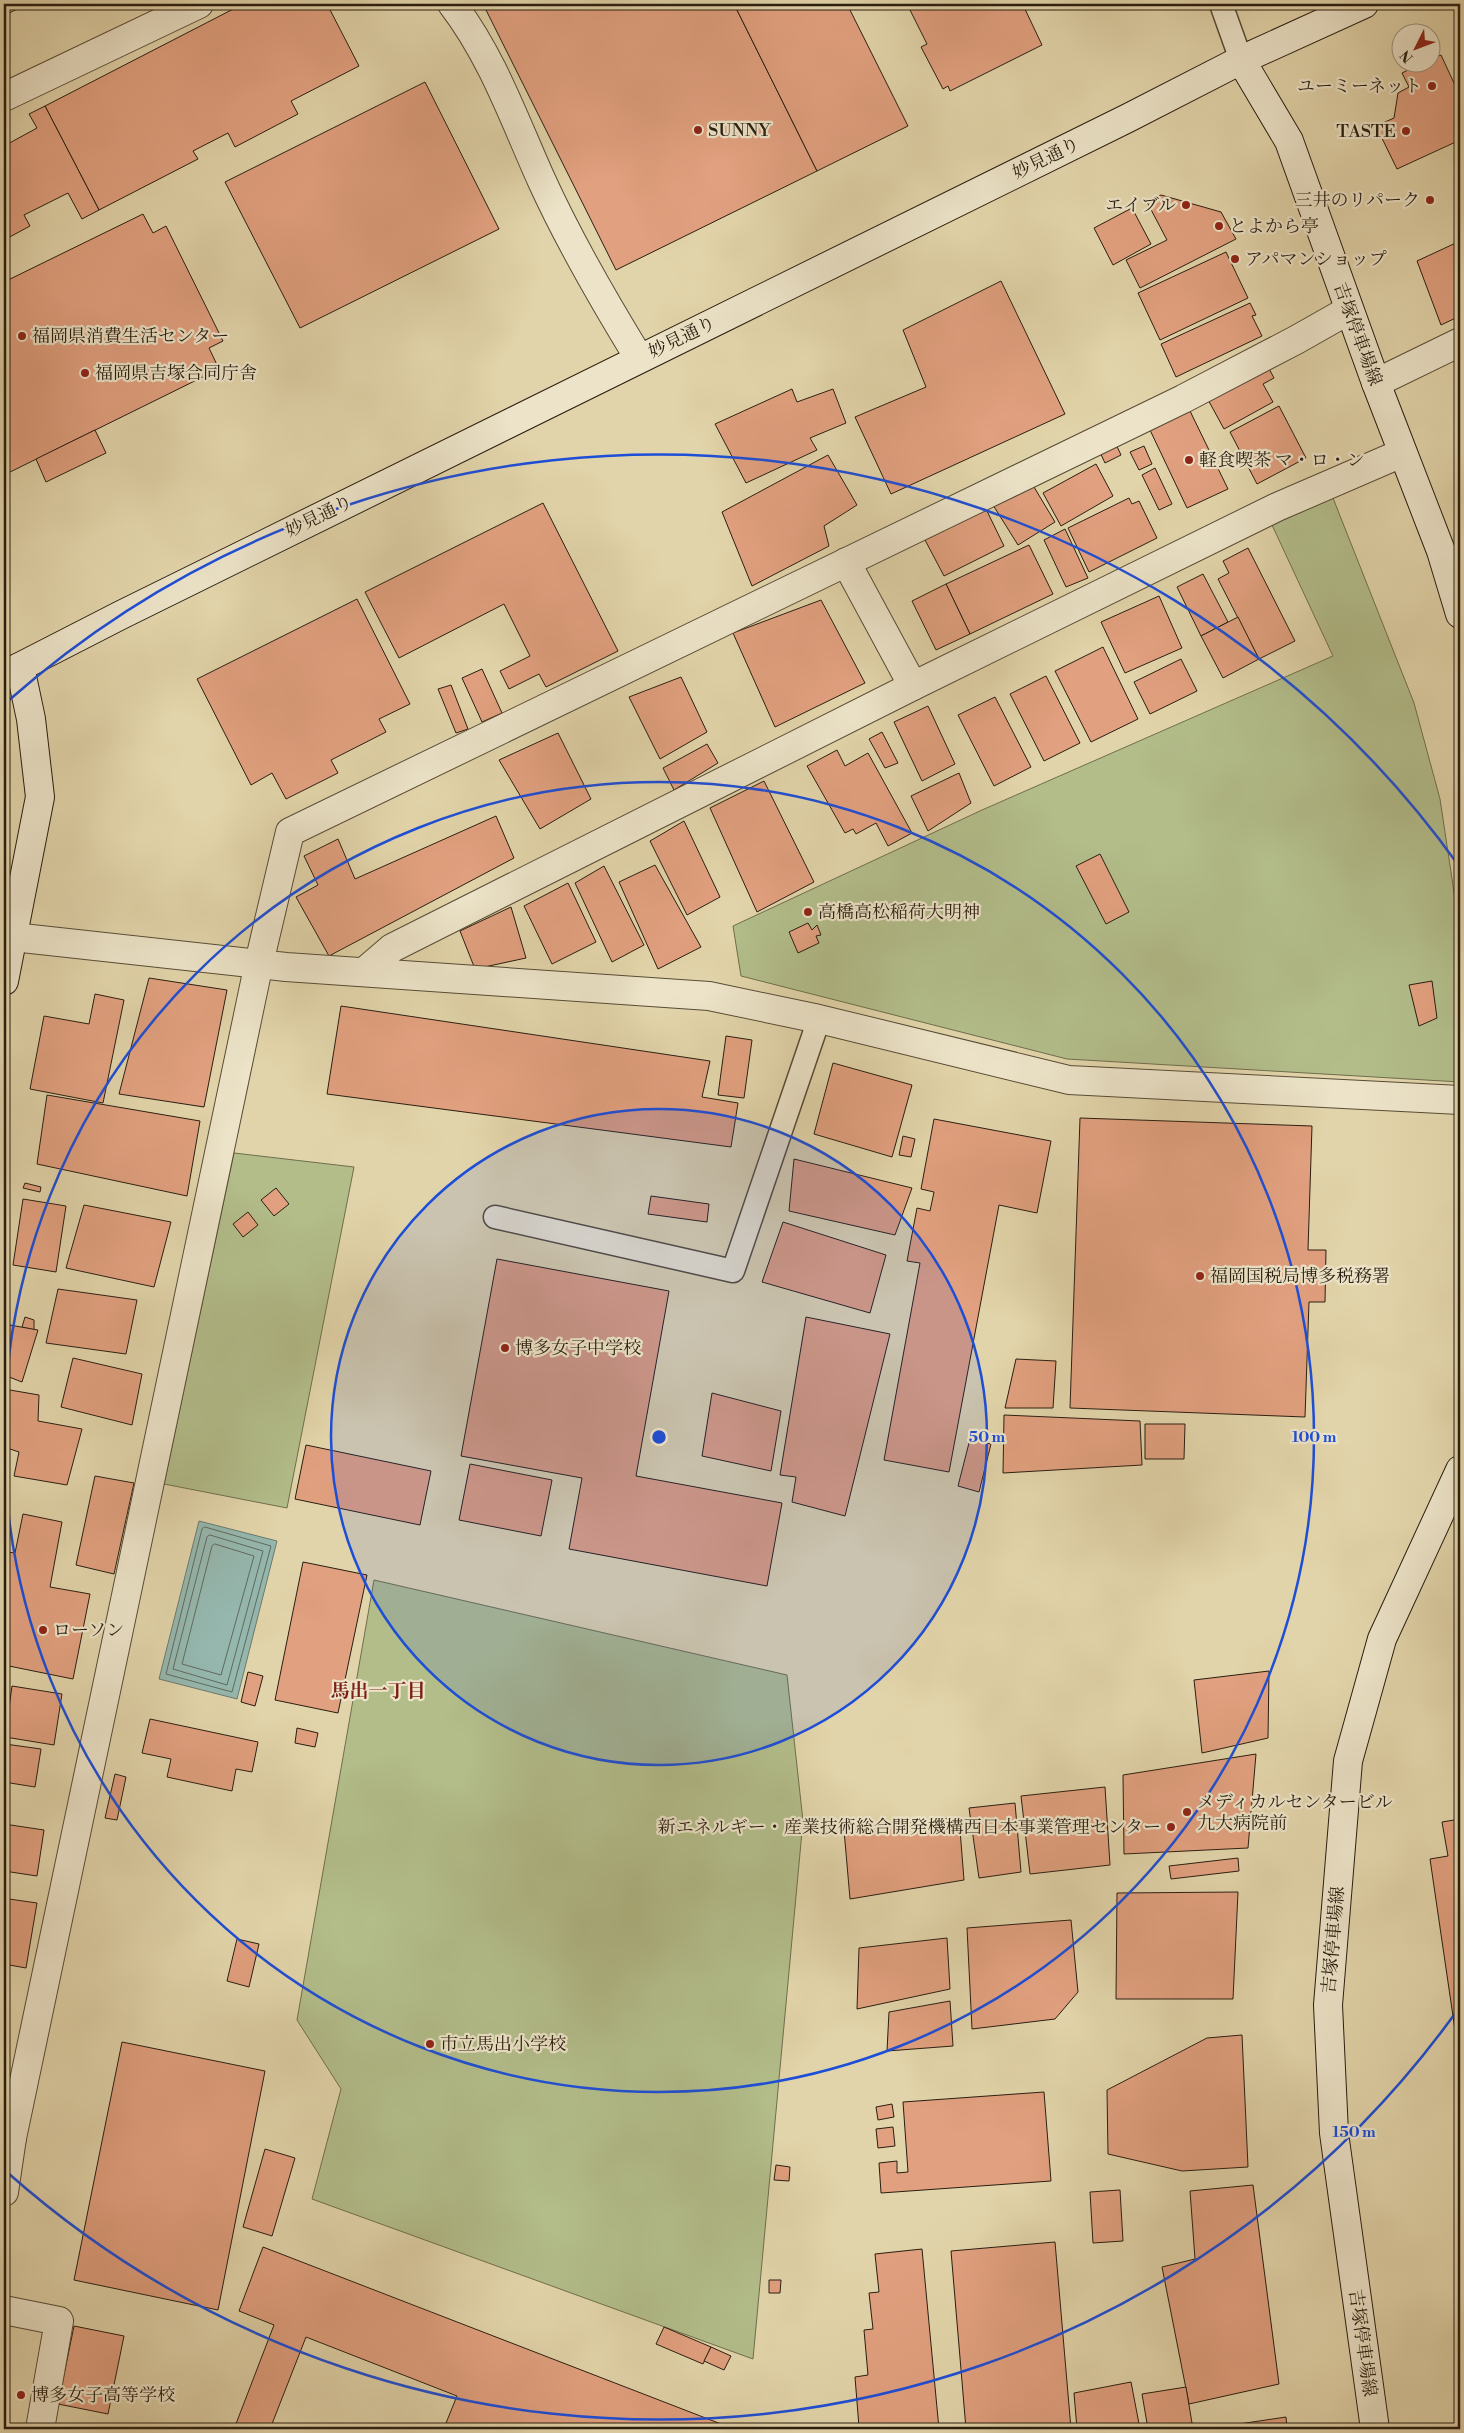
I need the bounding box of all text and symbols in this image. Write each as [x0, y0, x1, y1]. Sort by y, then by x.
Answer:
north arrow [1392, 22, 1442, 72]
text: N [1397, 46, 1417, 66]
place label: ユーミーネット [1297, 75, 1422, 98]
marker: ユーミーネット [1426, 80, 1438, 92]
place label: SUNNY [708, 119, 771, 142]
place label: TASTE [1336, 120, 1396, 143]
marker: SUNNY [692, 124, 704, 136]
marker: TASTE [1400, 125, 1412, 137]
street label: 妙見通り [1009, 132, 1084, 185]
place label: 三井のリパーク [1295, 189, 1420, 212]
place label: エイブル [1105, 194, 1176, 217]
marker: 三井のリパーク [1424, 194, 1436, 206]
marker: エイブル [1180, 199, 1192, 211]
place label: とよから亭 [1229, 215, 1319, 238]
marker: とよから亭 [1213, 220, 1225, 232]
place label: アパマンショップ [1245, 248, 1387, 271]
marker: アパマンショップ [1229, 253, 1241, 265]
street label: 吉塚停車場線 [1328, 279, 1387, 389]
street label: 妙見通り [645, 311, 720, 364]
place label: 福岡県消費生活センター [32, 325, 229, 348]
marker: 福岡県消費生活センター [16, 330, 28, 342]
place label: 福岡県吉塚合同庁舎 [95, 362, 257, 385]
marker: 福岡県吉塚合同庁舎 [79, 367, 91, 379]
place label: 軽食喫茶 マ・ロ・ン [1199, 449, 1365, 472]
marker: 軽食喫茶 マ・ロ・ン [1183, 454, 1195, 466]
street label: 妙見通り [282, 490, 357, 543]
place label: 高橋高松稲荷大明神 [818, 901, 980, 924]
marker: 高橋高松稲荷大明神 [802, 906, 814, 918]
place label: 福岡国税局博多税務署 [1210, 1265, 1390, 1288]
marker: 福岡国税局博多税務署 [1194, 1270, 1206, 1282]
place label: 博多女子中学校 [515, 1337, 641, 1360]
marker: 博多女子中学校 [499, 1342, 511, 1354]
centre of rings [650, 1428, 668, 1446]
text: 50 m [969, 1428, 1005, 1447]
text: 100 m [1292, 1428, 1337, 1447]
place label: ローソン [53, 1619, 124, 1642]
marker: ローソン [37, 1624, 49, 1636]
district label: 馬出一丁目 [330, 1679, 426, 1703]
place label: メディカルセンタービル 九大病院前 [1197, 1791, 1393, 1835]
marker: メディカルセンタービル 九大病院前 [1181, 1806, 1193, 1818]
place label: 新エネルギー・産業技術総合開発機構西日本事業管理センター [658, 1816, 1161, 1839]
marker: 新エネルギー・産業技術総合開発機構西日本事業管理センター [1165, 1821, 1177, 1833]
street label: 吉塚停車場線 [1317, 1885, 1350, 1995]
place label: 市立馬出小学校 [440, 2033, 566, 2056]
marker: 市立馬出小学校 [424, 2038, 436, 2050]
text: 150 m [1332, 2123, 1376, 2142]
street label: 吉塚停車場線 [1344, 2288, 1381, 2398]
place label: 博多女子高等学校 [31, 2384, 175, 2407]
marker: 博多女子高等学校 [15, 2389, 27, 2401]

